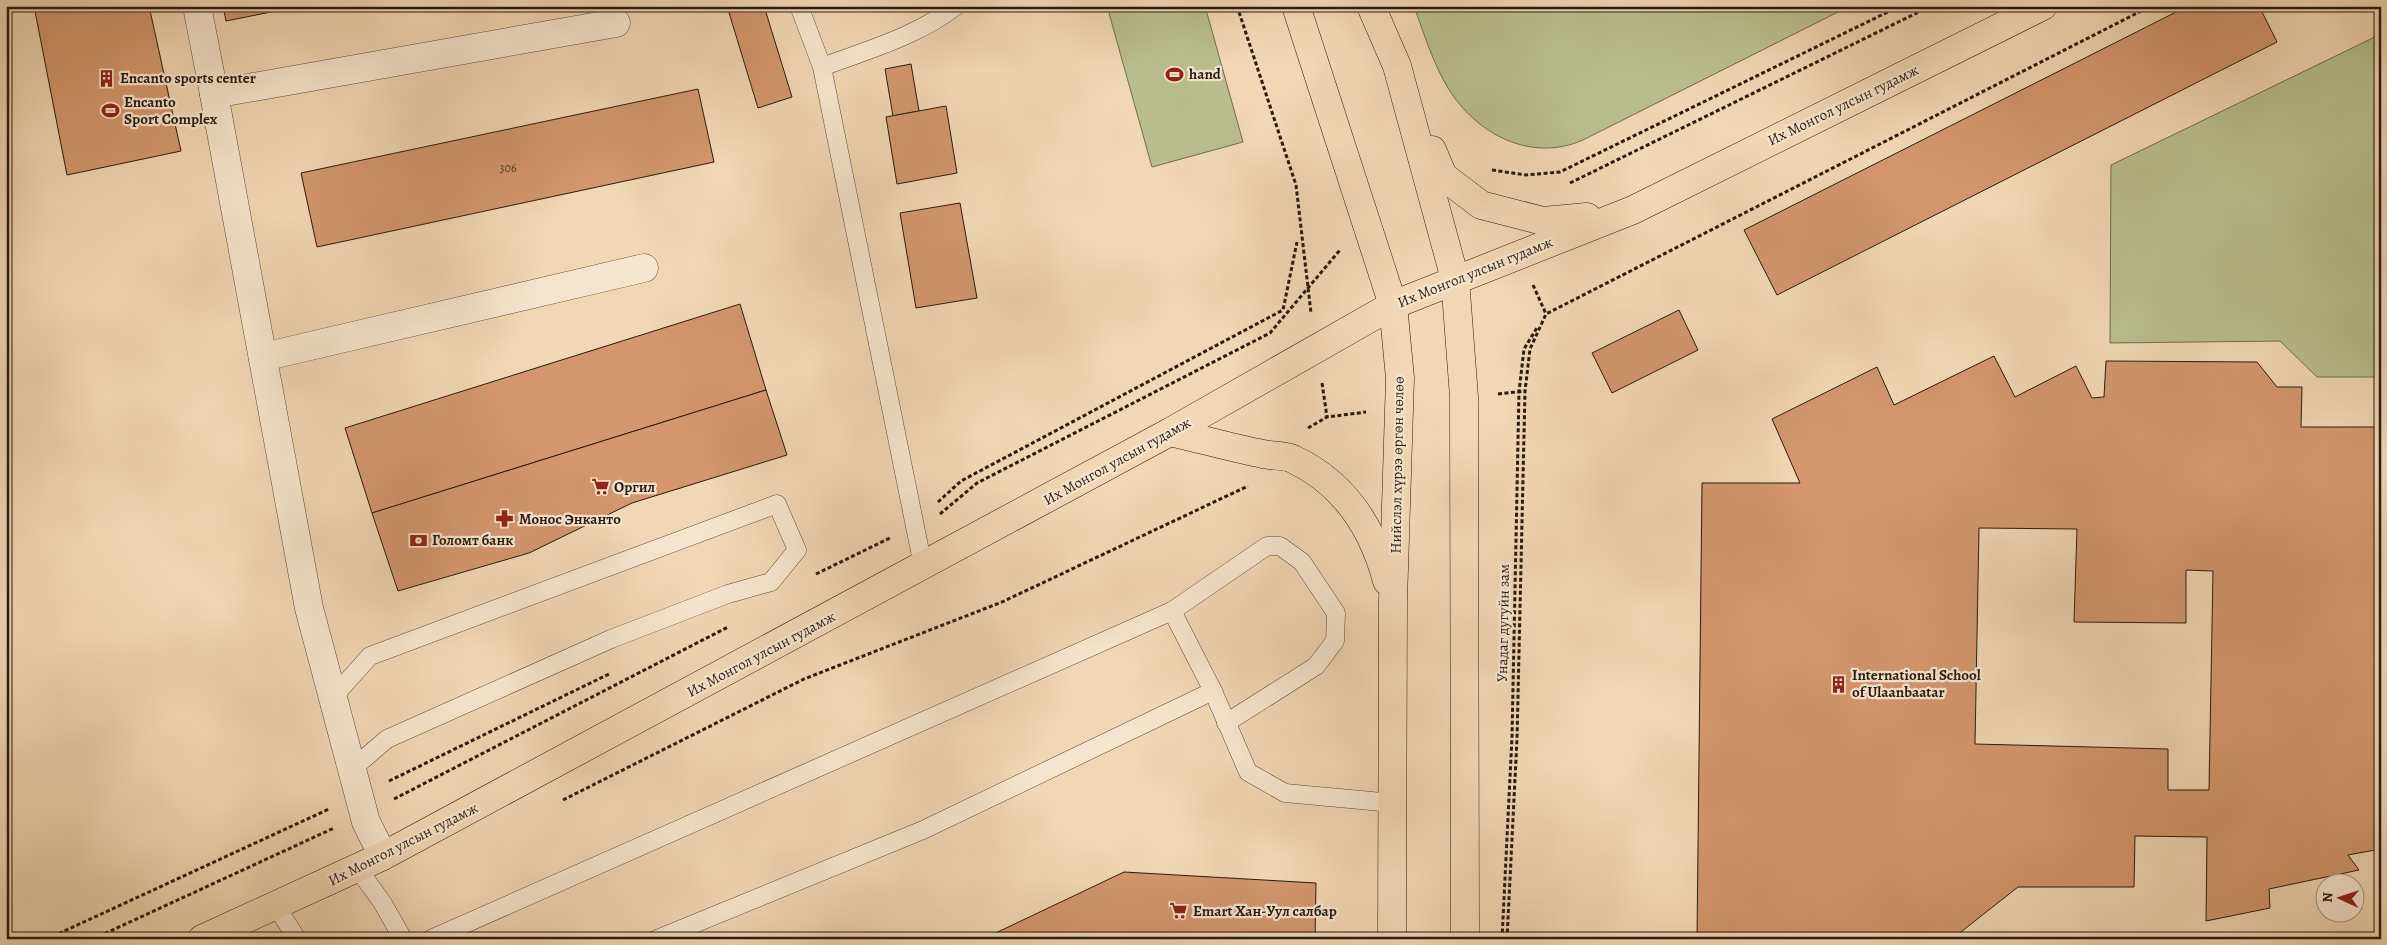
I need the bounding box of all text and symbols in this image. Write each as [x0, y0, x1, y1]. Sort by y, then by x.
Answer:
street label: Их Монгол улсын гудамж [1764, 60, 1922, 150]
sports icon: hand [1165, 64, 1185, 84]
place label: hand [1189, 64, 1222, 84]
building icon: Encanto sports center [96, 68, 116, 88]
place label: Encanto sports center [120, 68, 256, 88]
place label: Encanto Sport Complex [124, 92, 218, 129]
sports icon: Encanto Sport Complex [100, 101, 120, 121]
house number: 306 [500, 160, 517, 176]
street label: Их Монгол улсын гудамж [1394, 232, 1556, 312]
street label: Нийслэл хүрээ өргөн чөлөө [1385, 376, 1409, 554]
street label: Их Монгол улсын гудамж [1040, 412, 1194, 510]
supermarket icon: Оргил [590, 477, 610, 497]
place label: Оргил [614, 477, 656, 497]
pharmacy icon: Монос Энканто [495, 509, 515, 529]
place label: Монос Энканто [519, 509, 621, 529]
bank icon: Голомт банк [408, 530, 428, 550]
place label: Голомт банк [432, 530, 513, 550]
street label: Унадаг дугуйн зам [1492, 564, 1514, 682]
street label: Их Монгол улсын гудамж [683, 606, 839, 702]
place label: International School of Ulaanbaatar [1852, 665, 1981, 702]
building icon: International School of Ulaanbaatar [1828, 674, 1848, 694]
street label: Их Монгол улсын гудамж [325, 797, 481, 891]
north arrow [2314, 872, 2364, 922]
text: N [2318, 892, 2337, 903]
supermarket icon: Emart Хан-Уул салбар [1169, 901, 1189, 921]
place label: Emart Хан-Уул салбар [1193, 901, 1337, 921]

